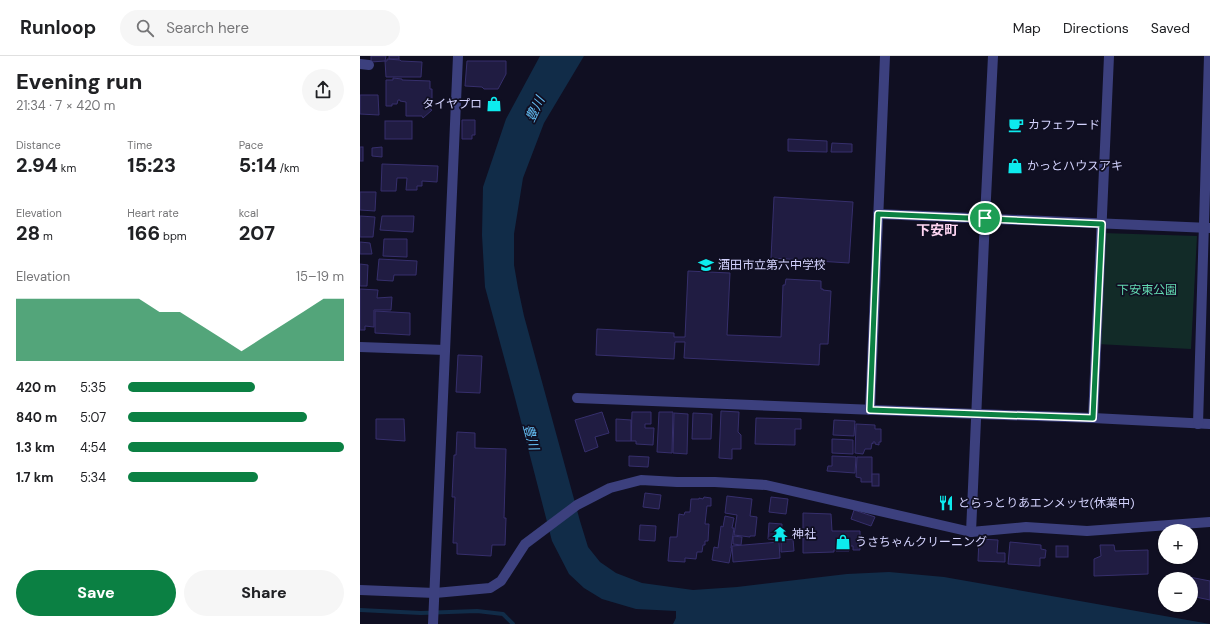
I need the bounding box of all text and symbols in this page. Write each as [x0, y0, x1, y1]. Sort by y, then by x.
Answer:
search box [120, 10, 400, 46]
text: Runloop [20, 15, 96, 40]
icon: search [134, 17, 156, 39]
text: Search here [166, 18, 249, 38]
text: Map [1013, 19, 1041, 37]
text: Directions [1063, 19, 1129, 37]
text: Saved [1151, 19, 1190, 37]
text: Evening run [16, 67, 142, 96]
button: share [302, 69, 344, 111]
water label: 豊川 [522, 92, 549, 124]
shop icon: タイヤプロ [485, 95, 503, 113]
place label: タイヤプロ [422, 96, 482, 112]
text: 21:34 · 7 × 420 m [16, 97, 115, 114]
cafe icon: カフェフード [1007, 116, 1025, 134]
place label: カフェフード [1028, 117, 1100, 133]
text: Distance [16, 138, 61, 152]
text: Time [127, 138, 152, 152]
text: Pace [239, 138, 263, 152]
text: 2.94 [16, 152, 58, 178]
text: 15:23 [127, 152, 176, 178]
text: 5:14 [239, 152, 277, 178]
shop icon: かっとハウスアキ [1006, 157, 1024, 175]
place label: かっとハウスアキ [1027, 158, 1123, 174]
text: km [58, 161, 76, 175]
text: /km [277, 161, 299, 175]
pin [968, 201, 1002, 235]
text: Elevation [16, 206, 62, 220]
text: Heart rate [127, 206, 179, 220]
text: kcal [239, 206, 259, 220]
icon: arrive [974, 207, 996, 229]
text: 28 [16, 220, 40, 246]
text: 166 [127, 220, 160, 246]
text: 207 [239, 220, 275, 246]
district label: 下安町 [916, 221, 958, 239]
text: m [40, 229, 53, 243]
text: bpm [160, 229, 187, 243]
school or university icon: 酒田市立第六中学校 [697, 256, 715, 274]
place label: 酒田市立第六中学校 [718, 257, 826, 273]
text: Elevation [16, 268, 70, 285]
text: 15–19 m [296, 268, 344, 285]
park label: 下安東公園 [1117, 282, 1177, 298]
text: 420 m [16, 379, 56, 396]
text: 5:35 [80, 379, 106, 396]
text: 840 m [16, 409, 57, 426]
text: 5:07 [80, 409, 106, 426]
water label: 豊川 [519, 422, 543, 454]
text: 1.3 km [16, 439, 55, 456]
text: 4:54 [80, 439, 106, 456]
text: 1.7 km [16, 469, 53, 486]
text: 5:34 [80, 469, 106, 486]
restaurant icon: とらっとりあエンメッセ(休業中) [937, 494, 955, 512]
place label: とらっとりあエンメッセ(休業中) [958, 495, 1135, 511]
map controls [1158, 524, 1198, 612]
button: + [1158, 524, 1198, 564]
temple icon: 神社 [771, 525, 789, 543]
place label: 神社 [792, 526, 816, 542]
shop icon: うさちゃんクリーニング [834, 533, 852, 551]
place label: うさちゃんクリーニング [855, 534, 987, 550]
button: Save [16, 570, 176, 616]
button: Share [184, 570, 344, 616]
button: − [1158, 572, 1198, 612]

